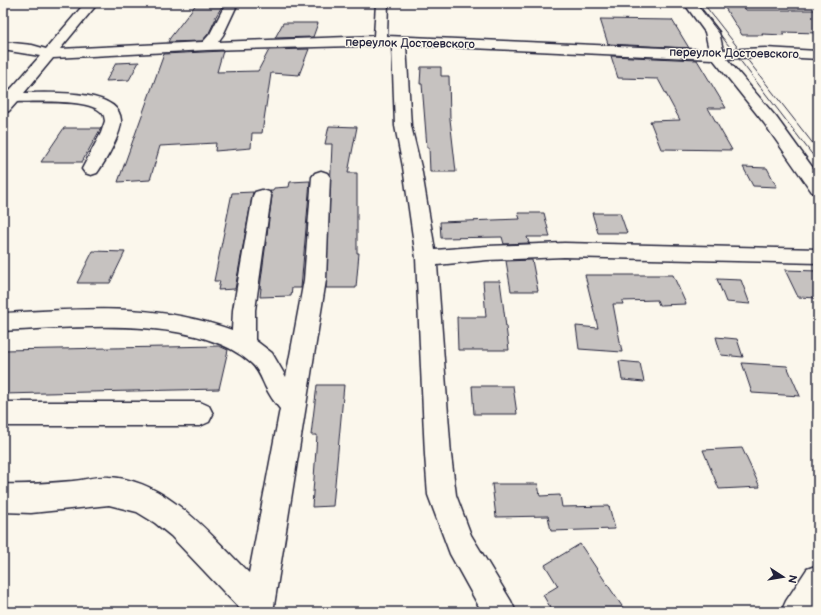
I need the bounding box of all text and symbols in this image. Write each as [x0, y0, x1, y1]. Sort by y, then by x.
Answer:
street label: переулок Достоевского [345, 35, 475, 52]
street label: переулок Достоевского [669, 45, 799, 62]
north arrow [763, 557, 803, 597]
text: N [785, 574, 800, 584]

